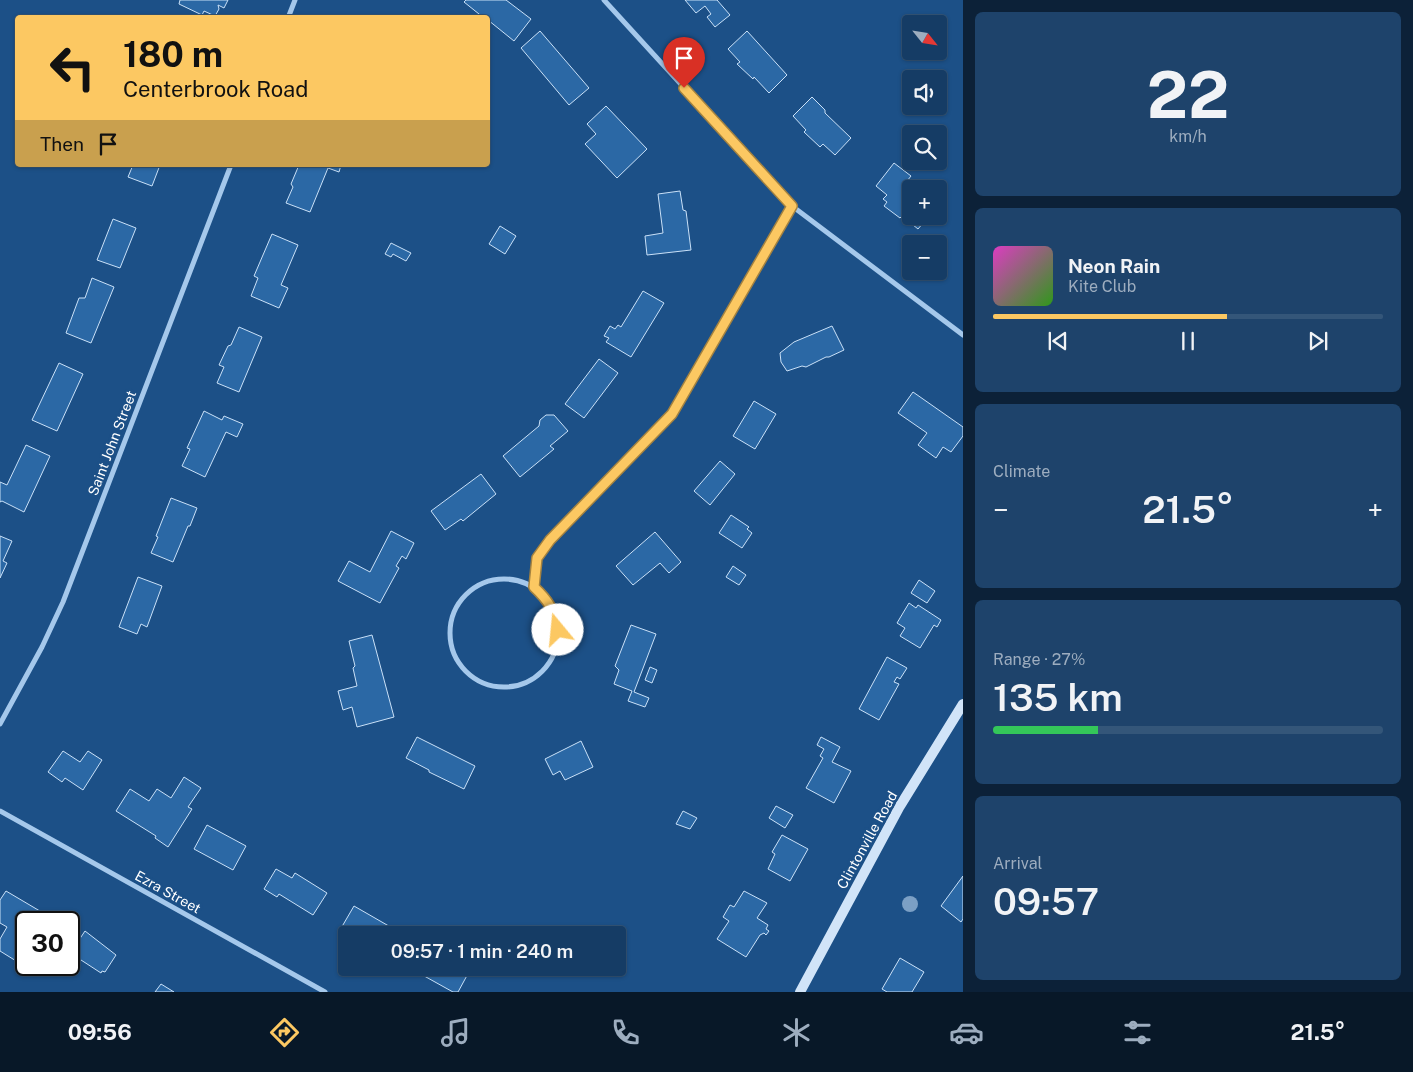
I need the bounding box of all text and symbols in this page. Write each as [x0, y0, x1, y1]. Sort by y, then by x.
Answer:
north arrow [902, 15, 948, 60]
map controls [902, 15, 947, 280]
text: 180 m [123, 34, 223, 75]
icon: left [40, 35, 105, 100]
pin [663, 37, 705, 88]
icon: arrive [670, 44, 698, 72]
text: 22 [1147, 56, 1229, 133]
button: sound [902, 70, 947, 115]
text: Centerbrook Road [123, 76, 308, 102]
button: search [902, 125, 947, 170]
text: km/h [1169, 127, 1207, 146]
icon: arrive [94, 130, 122, 158]
text: Then [40, 133, 84, 155]
button: + [902, 180, 947, 225]
button: − [902, 235, 947, 280]
text: Neon Rain [1068, 255, 1160, 277]
text: Kite Club [1068, 277, 1136, 296]
icon: previous [1044, 327, 1072, 355]
icon: pause [1174, 327, 1202, 355]
icon: next [1304, 327, 1332, 355]
street label: Saint John Street [85, 388, 139, 498]
text: Climate [993, 462, 1050, 481]
text: 21.5° [1142, 487, 1234, 532]
text: − [993, 493, 1009, 526]
text: + [1367, 493, 1383, 526]
position arrow [531, 603, 583, 655]
text: Range · 27% [993, 650, 1085, 669]
text: 135 km [993, 675, 1123, 720]
street label: Clintonville Road [834, 788, 900, 892]
text: Arrival [993, 854, 1042, 873]
street label: Ezra Street [132, 867, 204, 917]
text: 09:57 [993, 879, 1099, 924]
speed limit sign: 30 [15, 911, 80, 976]
text: 09:57 · 1 min · 240 m [391, 940, 573, 962]
icon: directions [267, 1015, 302, 1050]
icon: music [438, 1015, 473, 1050]
icon: phone [608, 1015, 643, 1050]
icon: climate [779, 1015, 814, 1050]
icon: car [949, 1015, 984, 1050]
icon: filters [1120, 1015, 1155, 1050]
text: 09:56 [68, 1019, 132, 1045]
text: 21.5° [1291, 1019, 1345, 1045]

